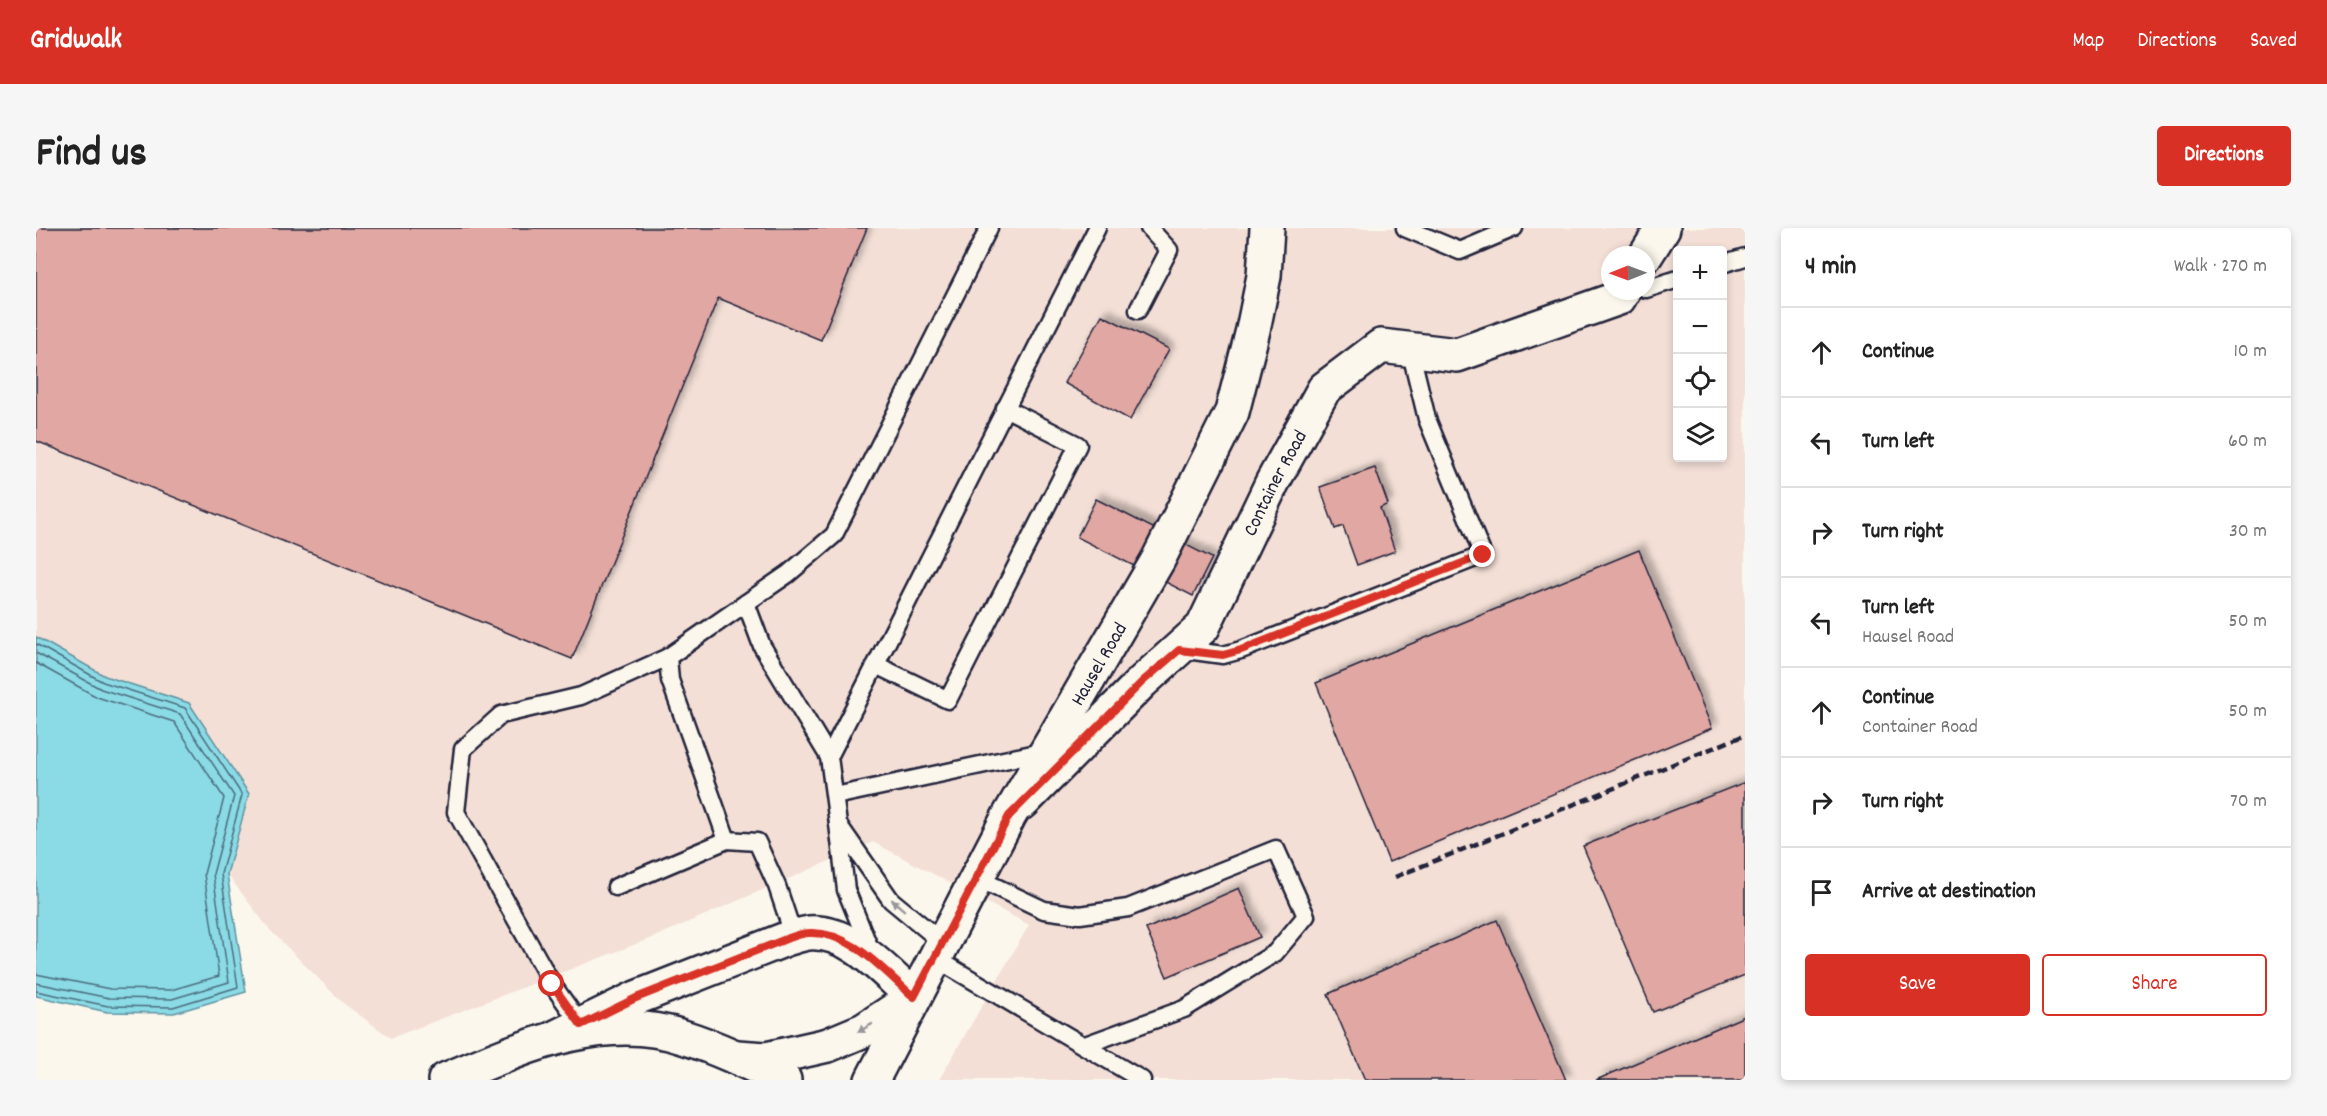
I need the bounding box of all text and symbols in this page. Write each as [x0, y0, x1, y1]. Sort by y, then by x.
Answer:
text: Gridwalk [30, 22, 122, 62]
text: Map [2073, 27, 2104, 57]
text: Directions [2137, 27, 2217, 57]
text: Saved [2250, 27, 2297, 57]
text: Find us [36, 126, 147, 186]
button: Directions [2157, 126, 2291, 186]
north arrow [1601, 246, 1655, 300]
map controls [1673, 246, 1727, 462]
button: + [1673, 246, 1727, 300]
text: 4 min [1805, 249, 1856, 286]
text: Walk · 270 m [2174, 253, 2267, 281]
button: − [1673, 300, 1727, 354]
icon: ahead [1805, 336, 1838, 369]
text: Continue [1862, 337, 1934, 368]
text: 10 m [2233, 338, 2267, 366]
button: locate [1673, 354, 1727, 408]
button: layers [1673, 408, 1727, 462]
street label: Container Road [1238, 426, 1316, 542]
icon: left [1805, 426, 1838, 459]
text: Turn left [1862, 427, 1934, 458]
text: 60 m [2228, 428, 2267, 456]
icon: right [1805, 516, 1838, 549]
text: Turn right [1862, 517, 1944, 548]
text: 30 m [2229, 518, 2267, 546]
route end [1469, 541, 1495, 567]
text: Turn left [1862, 593, 1934, 624]
icon: left [1805, 606, 1838, 639]
text: 50 m [2229, 608, 2267, 636]
street label: Hausel Road [1065, 618, 1136, 712]
text: Hausel Road [1862, 624, 1954, 652]
text: Continue [1862, 683, 1934, 714]
icon: ahead [1805, 696, 1838, 729]
text: 50 m [2229, 698, 2267, 726]
text: Container Road [1862, 714, 1978, 742]
icon: right [1805, 786, 1838, 819]
text: Turn right [1862, 787, 1944, 818]
text: 70 m [2230, 788, 2267, 816]
icon: arrive [1805, 876, 1838, 909]
text: Arrive at destination [1862, 877, 2036, 908]
one-way arrow [891, 899, 906, 912]
button: Save [1805, 954, 2030, 1016]
button: Share [2042, 954, 2267, 1016]
route start [538, 970, 564, 996]
one-way arrow [856, 1023, 873, 1033]

